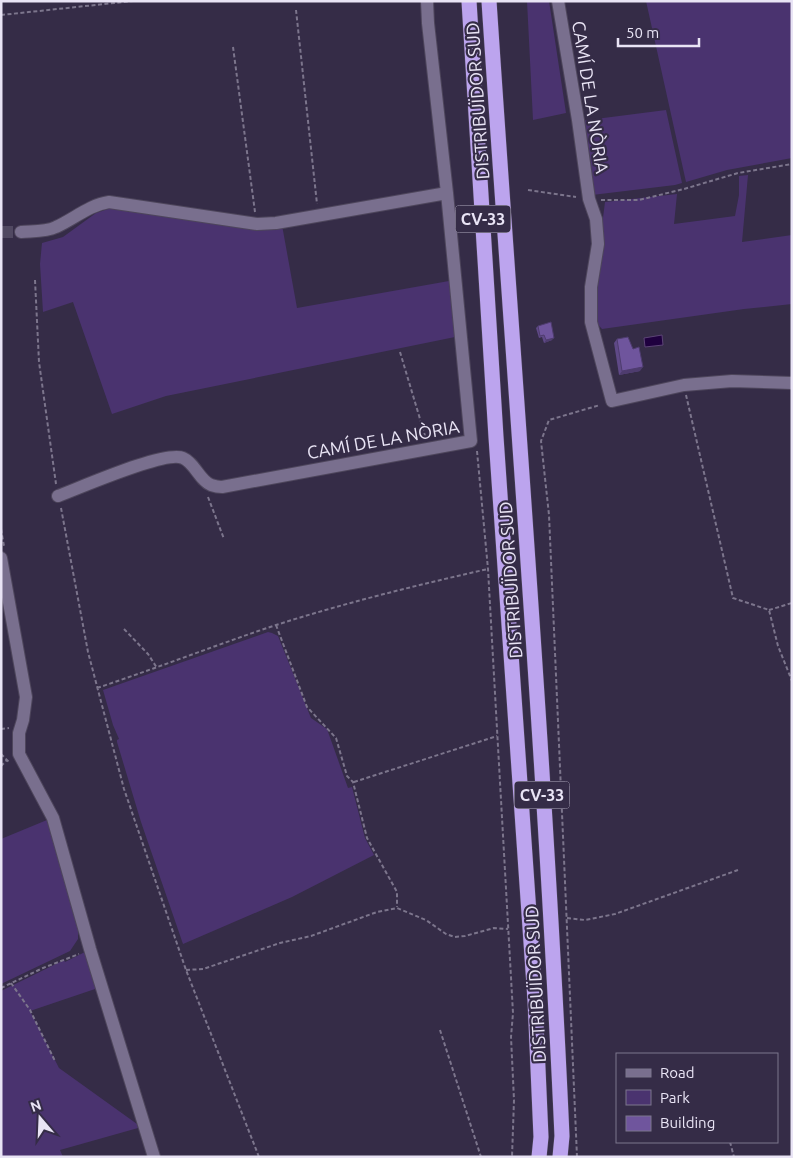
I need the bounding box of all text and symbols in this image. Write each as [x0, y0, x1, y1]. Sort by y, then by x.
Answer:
scale bar [618, 15, 699, 47]
street label: CAMÍ DE LA NÒRIA [569, 19, 614, 175]
street label: DISTRIBUÏDOR SUD [462, 22, 492, 180]
text: 50 m [626, 24, 659, 41]
road number: CV-33 [456, 205, 510, 232]
street label: CAMÍ DE LA NÒRIA [305, 415, 461, 462]
street label: DISTRIBUÏDOR SUD [495, 501, 525, 659]
road number: CV-33 [514, 782, 570, 808]
street label: DISTRIBUÏDOR SUD [521, 905, 549, 1063]
legend [616, 1053, 778, 1143]
text: Road [660, 1064, 695, 1081]
text: Park [660, 1089, 690, 1106]
north arrow [15, 1093, 65, 1143]
text: N [28, 1096, 43, 1115]
text: Building [660, 1114, 715, 1131]

